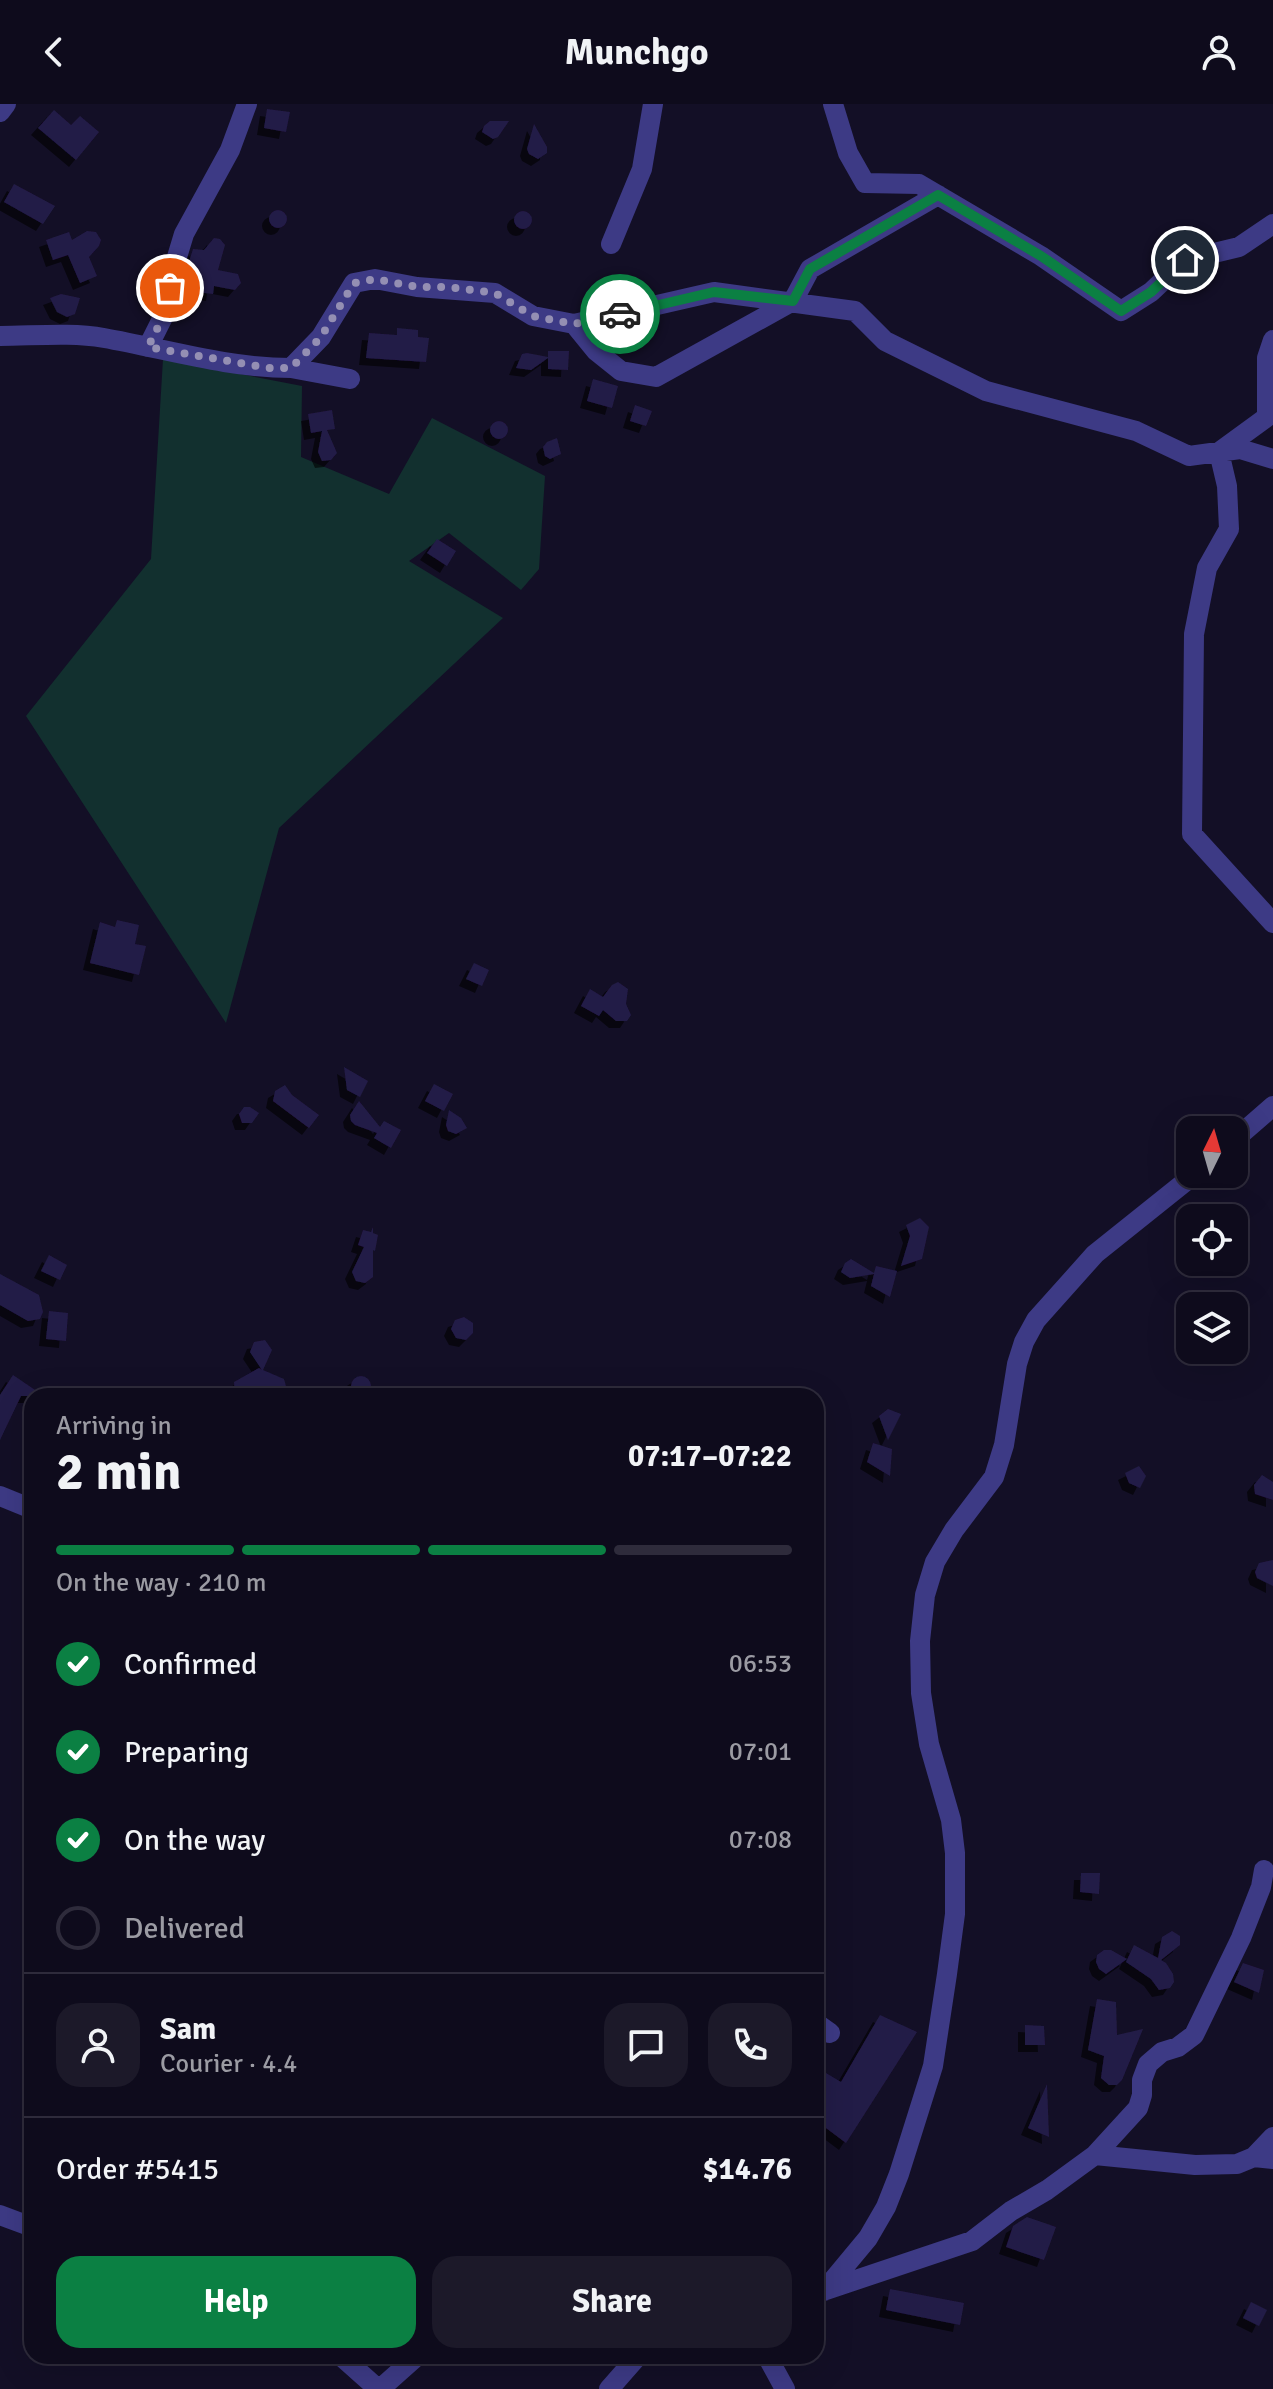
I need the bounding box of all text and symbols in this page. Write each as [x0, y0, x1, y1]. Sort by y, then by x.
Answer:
icon: back [32, 30, 76, 74]
text: Munchgo [564, 30, 709, 75]
icon: person [1197, 30, 1241, 74]
pin [1151, 226, 1219, 294]
icon: home [1163, 238, 1207, 282]
pin [136, 254, 204, 322]
icon: bag [148, 266, 192, 310]
courier [580, 274, 660, 354]
icon: car [598, 292, 642, 336]
north arrow [1176, 1116, 1248, 1188]
map controls [1176, 1116, 1248, 1364]
button: locate [1176, 1204, 1248, 1276]
button: layers [1176, 1292, 1248, 1364]
text: Arriving in [56, 1410, 172, 1442]
text: 07:17–07:22 [628, 1438, 792, 1475]
text: 2 min [56, 1440, 182, 1504]
text: On the way · 210 m [56, 1567, 266, 1599]
icon: check [56, 1642, 100, 1686]
text: Confirmed [124, 1646, 257, 1683]
text: 06:53 [729, 1648, 792, 1680]
icon: check [56, 1730, 100, 1774]
text: Preparing [124, 1734, 249, 1771]
text: 07:01 [729, 1736, 792, 1768]
icon: check [56, 1818, 100, 1862]
text: On the way [124, 1822, 265, 1859]
text: 07:08 [729, 1824, 792, 1856]
text: Delivered [124, 1910, 245, 1947]
button: person [56, 2003, 140, 2087]
button: chat [604, 2003, 688, 2087]
button: phone [708, 2003, 792, 2087]
text: Sam [160, 2011, 216, 2048]
text: Courier · 4.4 [160, 2048, 297, 2080]
text: Order #5415 [56, 2151, 219, 2188]
text: $14.76 [702, 2151, 792, 2188]
button: Help [56, 2256, 416, 2348]
button: Share [432, 2256, 792, 2348]

